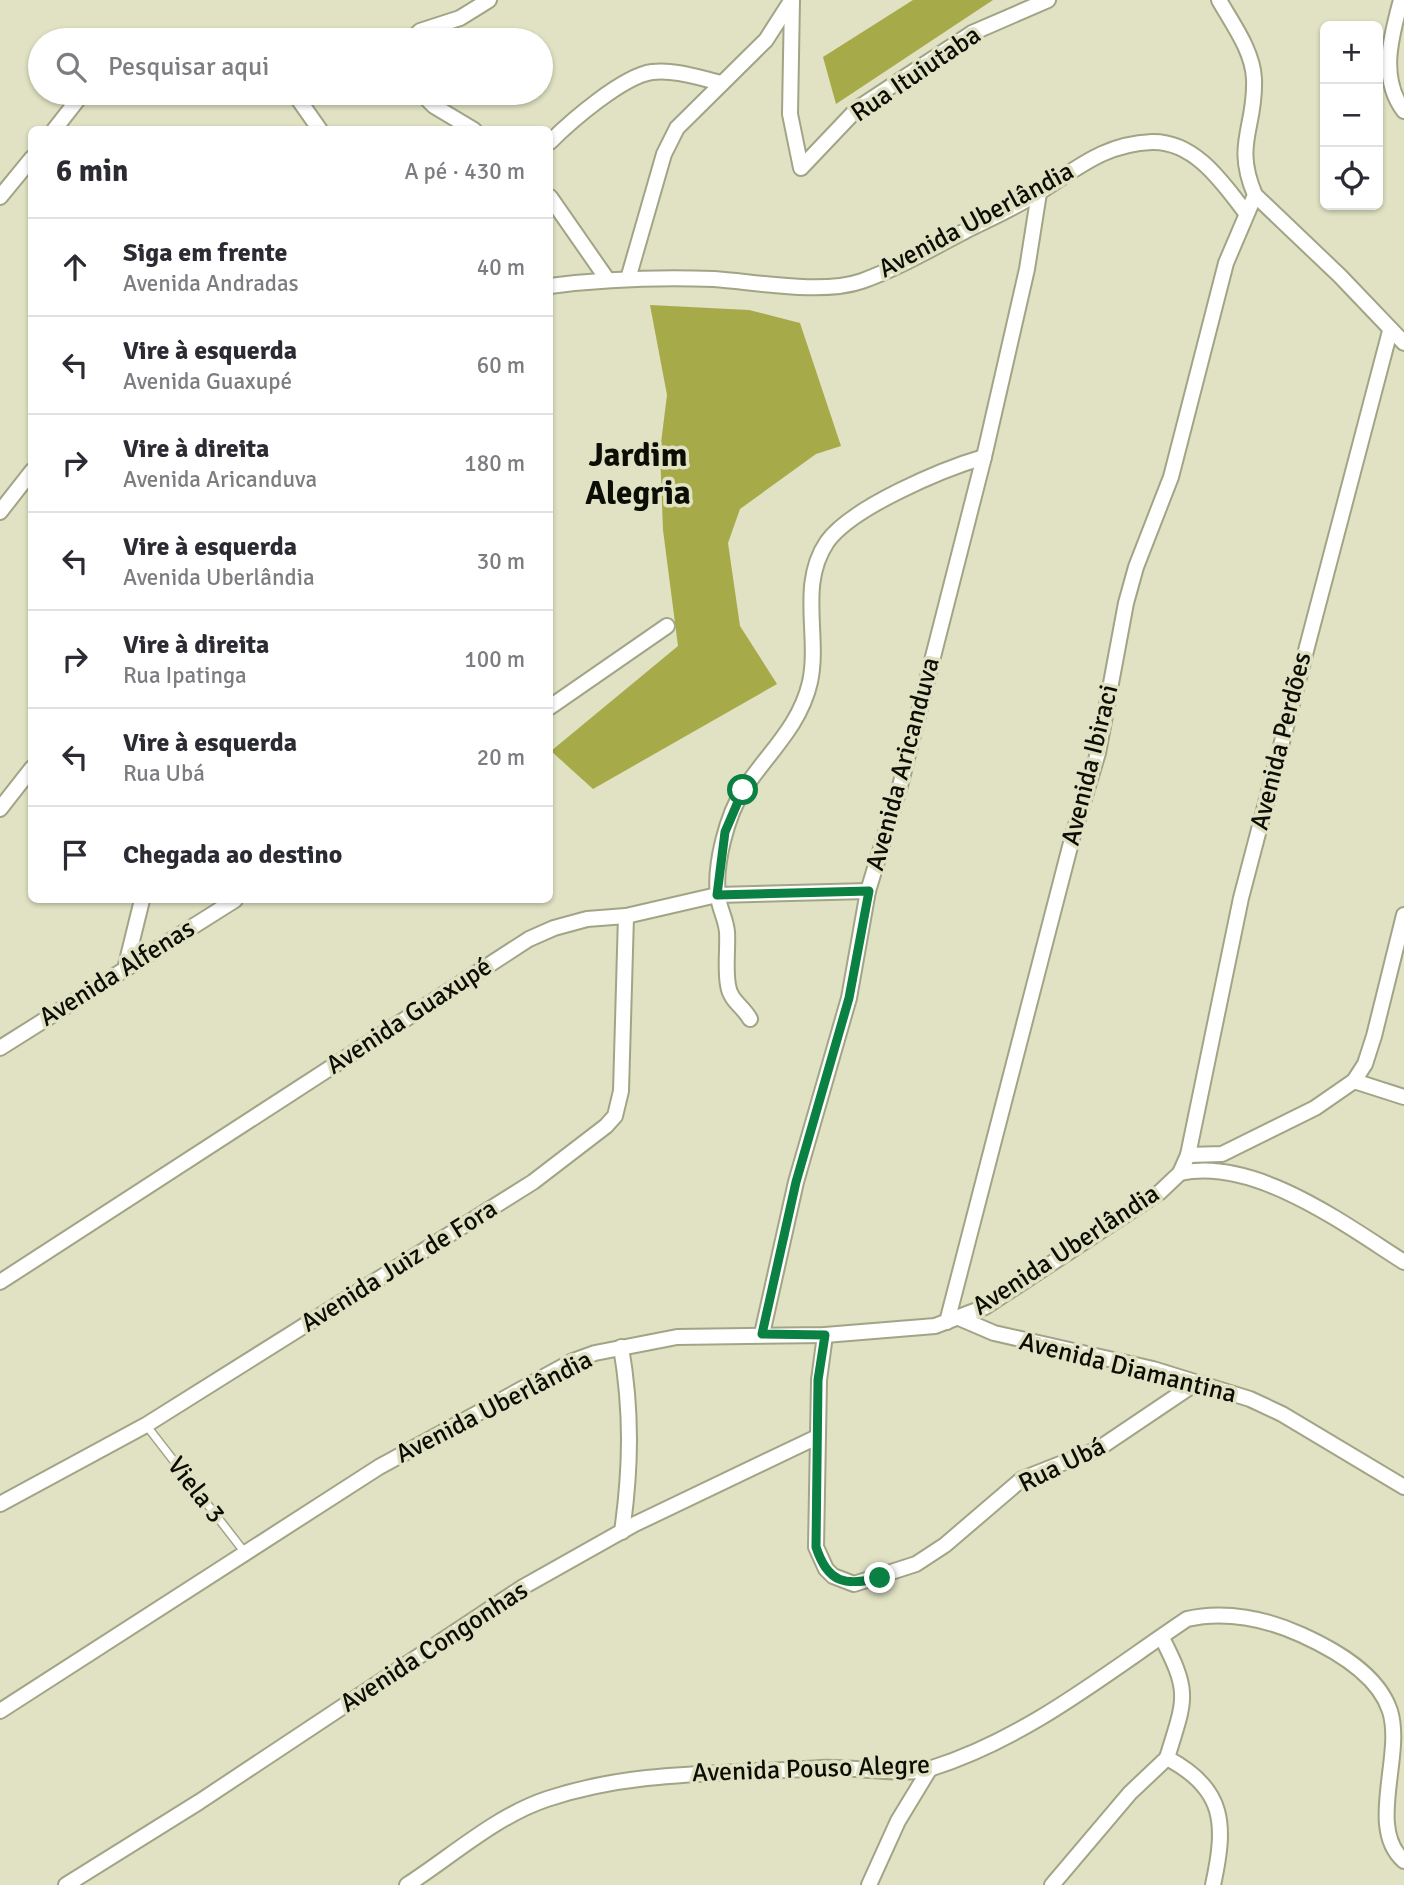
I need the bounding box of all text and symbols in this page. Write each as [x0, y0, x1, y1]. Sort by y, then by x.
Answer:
street label: Rua Ituiutaba [845, 19, 987, 129]
map controls [1320, 21, 1383, 210]
button: + [1320, 21, 1383, 84]
search box [28, 28, 553, 105]
icon: search [52, 48, 90, 86]
text: Pesquisar aqui [108, 51, 269, 83]
button: − [1320, 84, 1383, 147]
button: locate [1320, 147, 1383, 210]
text: 6 min [56, 153, 128, 190]
street label: Avenida Uberlândia [873, 155, 1079, 285]
text: A pé · 430 m [404, 157, 525, 186]
text: Siga em frente [123, 237, 287, 269]
icon: ahead [56, 248, 94, 286]
text: 40 m [477, 253, 525, 282]
text: Avenida Andradas [123, 269, 299, 298]
text: Vire à esquerda [123, 335, 297, 367]
icon: left [56, 346, 94, 384]
text: 60 m [477, 351, 525, 380]
text: Avenida Guaxupé [123, 367, 292, 396]
text: Vire à direita [123, 433, 269, 465]
district label: Jardim Alegria [585, 435, 691, 514]
icon: right [56, 444, 94, 482]
text: 180 m [464, 449, 525, 478]
text: Avenida Aricanduva [123, 465, 317, 494]
text: Vire à esquerda [123, 531, 297, 563]
icon: left [56, 542, 94, 580]
text: 30 m [477, 547, 525, 576]
text: Avenida Uberlândia [123, 563, 315, 592]
text: Vire à direita [123, 629, 269, 661]
icon: right [56, 640, 94, 678]
text: 100 m [464, 645, 525, 674]
street label: Avenida Perdões [1243, 649, 1319, 833]
street label: Avenida Aricanduva [859, 654, 947, 874]
text: Rua Ipatinga [123, 661, 247, 690]
street label: Avenida Ibiraci [1055, 681, 1125, 849]
text: Vire à esquerda [123, 727, 297, 759]
icon: left [56, 738, 94, 776]
text: 20 m [477, 743, 525, 772]
text: Rua Ubá [123, 759, 205, 788]
route start [727, 774, 758, 805]
icon: arrive [56, 836, 94, 874]
text: Chegada ao destino [123, 839, 342, 871]
street label: Avenida Alfenas [33, 912, 201, 1034]
street label: Avenida Guaxupé [320, 951, 498, 1081]
street label: Avenida Uberlândia [966, 1178, 1166, 1322]
street label: Avenida Juiz de Fora [295, 1193, 503, 1339]
street label: Avenida Diamantina [1016, 1326, 1240, 1410]
street label: Avenida Uberlândia [390, 1344, 598, 1470]
street label: Rua Ubá [1013, 1430, 1111, 1500]
street label: Viela 3 [160, 1450, 232, 1530]
route end [864, 1562, 895, 1593]
street label: Avenida Congonhas [334, 1574, 534, 1720]
street label: Avenida Pouso Alegre [691, 1749, 931, 1789]

